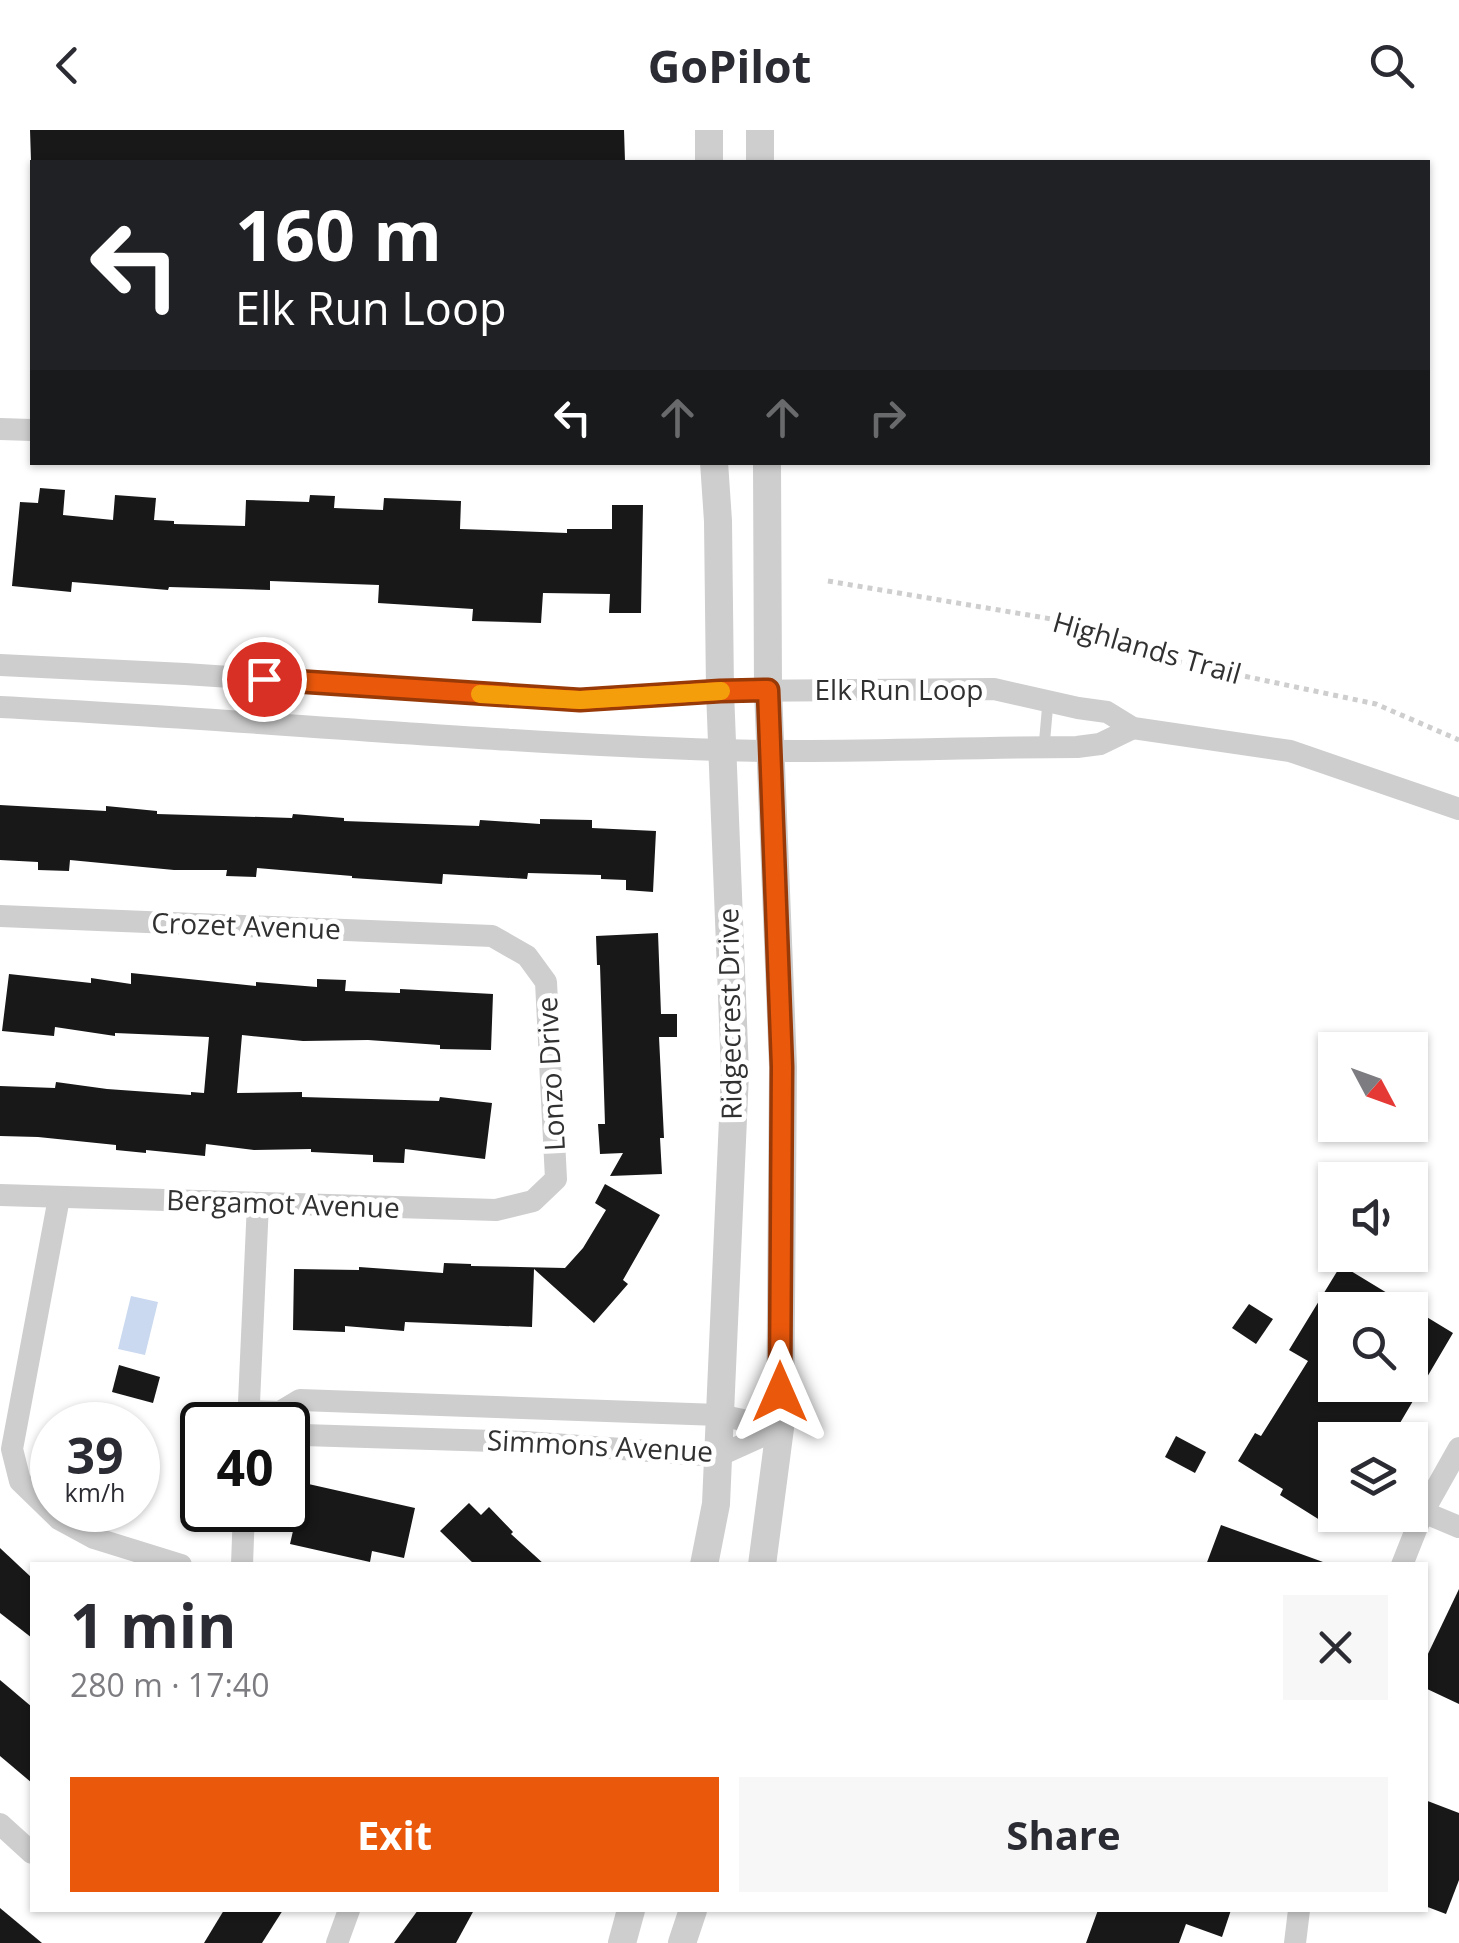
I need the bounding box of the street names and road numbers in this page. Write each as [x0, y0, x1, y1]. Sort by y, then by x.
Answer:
street label: Highlands Trail [1049, 602, 1246, 692]
street label: Elk Run Loop [815, 670, 983, 708]
street label: Crozet Avenue [151, 903, 341, 947]
street label: Ridgecrest Drive [708, 908, 750, 1120]
street label: Lonzo Drive [527, 996, 573, 1152]
street label: Bergamot Avenue [166, 1180, 400, 1226]
street label: Simmons Avenue [486, 1420, 714, 1470]

